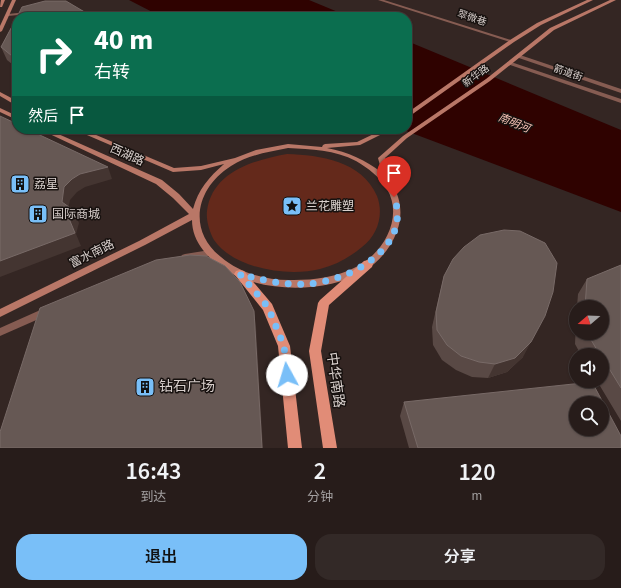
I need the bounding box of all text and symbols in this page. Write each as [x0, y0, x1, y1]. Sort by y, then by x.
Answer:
street label: 翠微巷 [456, 7, 488, 29]
text: 40 m [94, 20, 153, 60]
icon: right [28, 28, 80, 80]
text: 右转 [94, 60, 130, 85]
street label: 箭道街 [552, 61, 584, 85]
street label: 新华路 [460, 62, 492, 90]
icon: arrive [66, 104, 88, 126]
text: 然后 [28, 106, 58, 127]
water label: 南明河 [496, 110, 534, 137]
street label: 西湖路 [107, 140, 147, 170]
pin [377, 156, 411, 197]
icon: arrive [383, 162, 405, 184]
building icon: 荔星 [9, 173, 31, 195]
place label: 荔星 [34, 176, 58, 193]
place icon: 兰花雕塑 [281, 195, 303, 217]
place label: 兰花雕塑 [306, 198, 354, 215]
building icon: 国际商城 [27, 203, 49, 225]
place label: 国际商城 [52, 206, 100, 223]
street label: 富水南路 [67, 236, 117, 272]
north arrow [569, 300, 609, 340]
map controls [569, 300, 609, 436]
button: sound [569, 348, 609, 388]
street label: 中华南路 [321, 351, 349, 409]
position arrow [266, 354, 308, 396]
building icon: 钻石广场 [134, 376, 156, 398]
place label: 钻石广场 [159, 377, 215, 397]
button: search [569, 396, 609, 436]
text: 16:43 [126, 454, 181, 489]
text: 2 [314, 454, 326, 489]
text: 120 [459, 455, 495, 490]
text: m [472, 487, 482, 505]
text: 到达 [140, 488, 166, 506]
text: 分钟 [307, 488, 333, 506]
button: 退出 [16, 534, 307, 580]
button: 分享 [315, 534, 605, 580]

